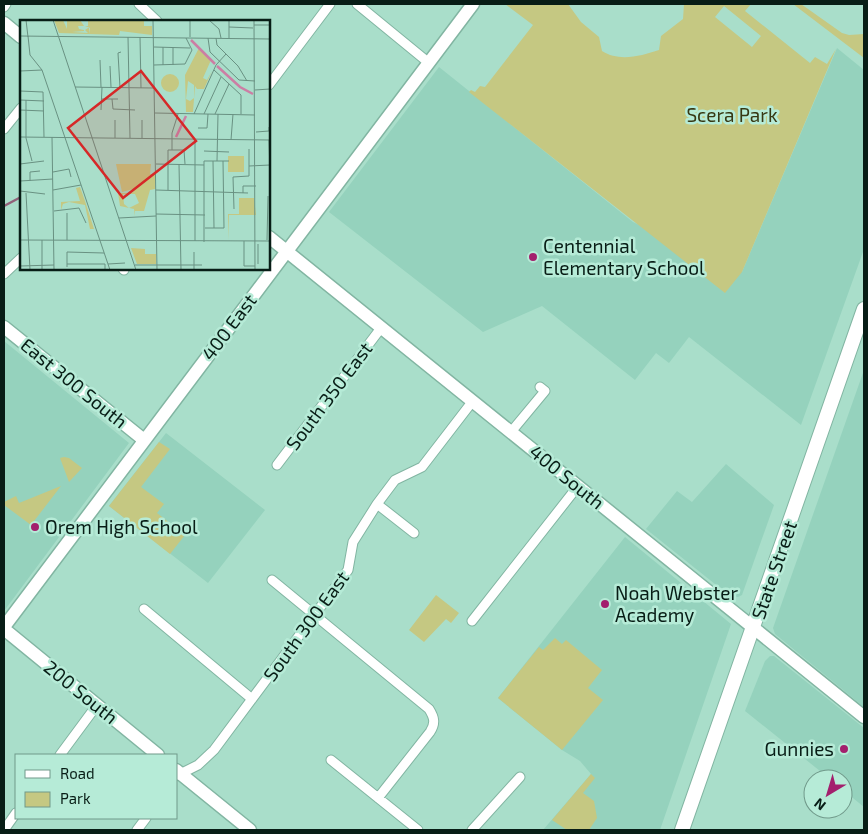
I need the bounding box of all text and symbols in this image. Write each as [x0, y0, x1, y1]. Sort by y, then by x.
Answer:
inset map [20, 20, 270, 270]
park label: Scera Park [686, 103, 778, 126]
place label: Centennial Elementary School [543, 234, 705, 279]
marker: Centennial Elementary School [527, 251, 539, 263]
street label: 400 East [196, 289, 261, 364]
street label: East 300 South [16, 333, 132, 433]
street label: South 350 East [281, 337, 377, 454]
street label: 400 South [525, 440, 609, 514]
place label: Orem High School [45, 515, 198, 538]
street label: State Street [746, 518, 801, 622]
marker: Orem High School [29, 521, 41, 533]
street label: South 300 East [258, 566, 353, 685]
place label: Noah Webster Academy [615, 581, 738, 626]
marker: Noah Webster Academy [599, 598, 611, 610]
street label: 200 South [40, 655, 123, 728]
place label: Gunnies [765, 737, 834, 760]
marker: Gunnies [838, 743, 850, 755]
legend [15, 754, 178, 819]
text: Road [60, 764, 95, 782]
north arrow [803, 769, 853, 819]
text: Park [60, 789, 91, 807]
text: N [810, 795, 829, 814]

